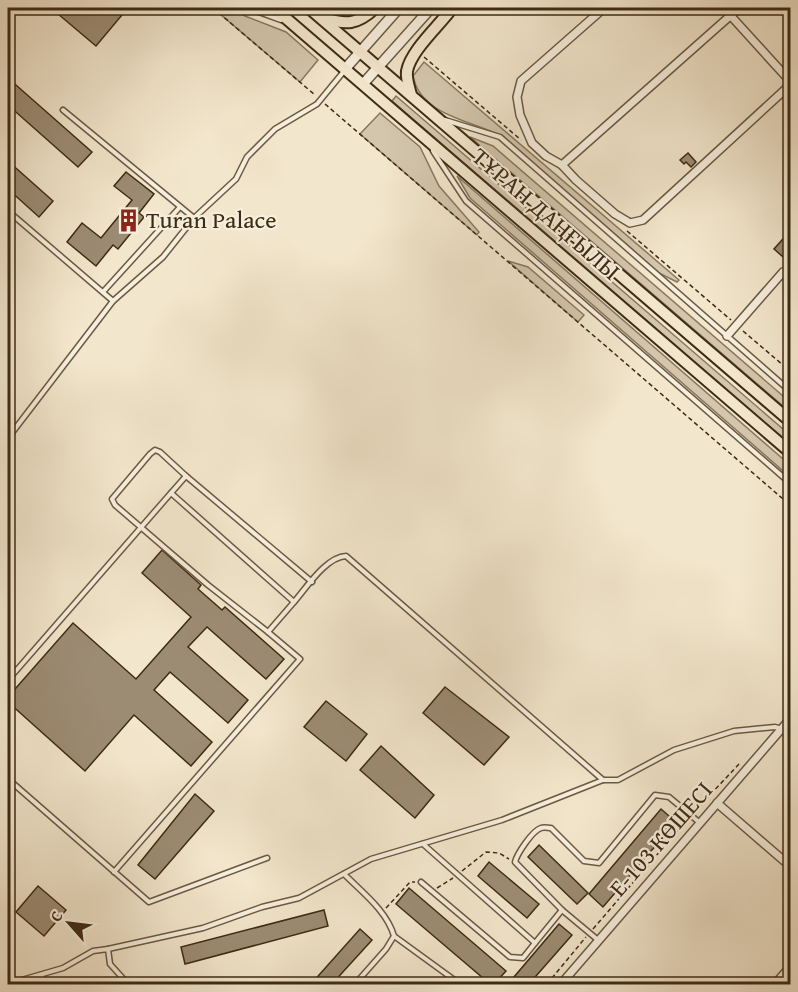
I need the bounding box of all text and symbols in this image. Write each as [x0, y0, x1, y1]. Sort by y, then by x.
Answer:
street label: ТҰРАН ДАҢҒЫЛЫ [464, 139, 628, 288]
place label: Turan Palace [146, 202, 276, 237]
building icon: Turan Palace [115, 207, 141, 233]
street label: Е-103 КӨШЕСІ [601, 773, 721, 904]
north arrow [39, 893, 99, 953]
text: С [43, 906, 68, 926]

